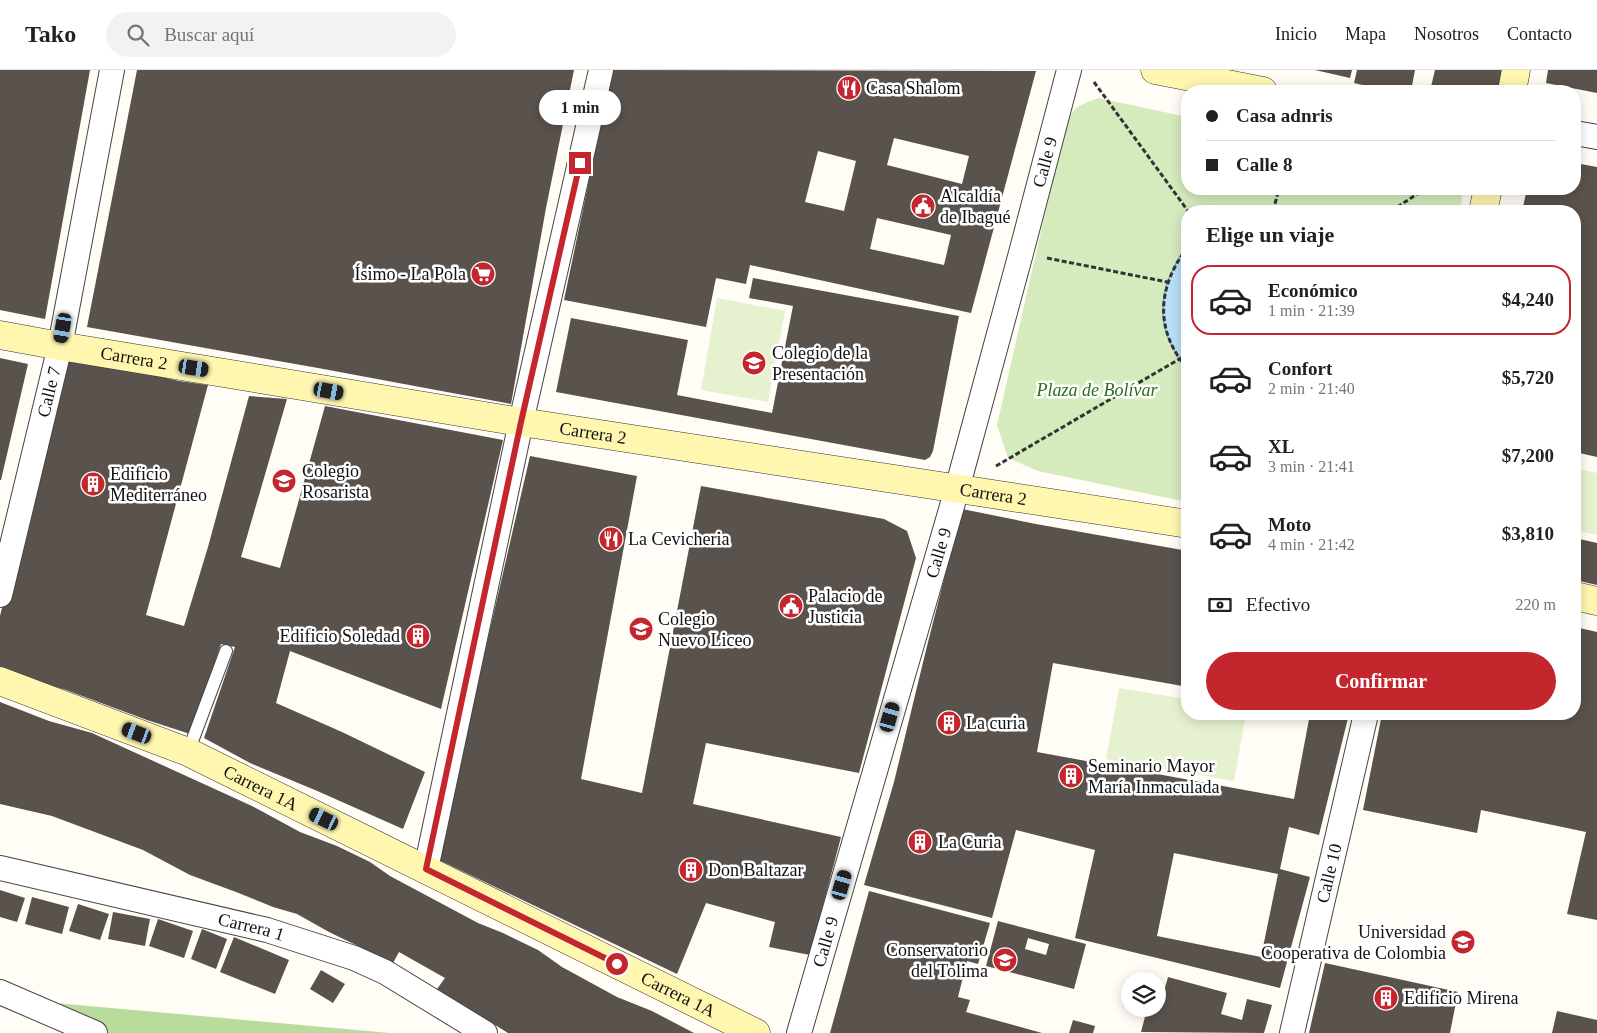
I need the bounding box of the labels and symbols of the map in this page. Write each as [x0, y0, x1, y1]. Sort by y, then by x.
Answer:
restaurant icon: Casa Shalom [836, 75, 862, 101]
place label: Casa Shalom [866, 78, 961, 98]
callout: 1 min [539, 91, 621, 126]
street label: Calle 9 [1029, 135, 1061, 190]
route end [569, 152, 591, 174]
place label: Alcaldía de Ibagué [940, 186, 1010, 227]
public building icon: Alcaldía de Ibagué [910, 193, 936, 219]
supermarket icon: Ísimo - La Pola [470, 261, 496, 287]
place label: Ísimo - La Pola [355, 263, 466, 284]
car [53, 312, 72, 344]
street label: Carrera 2 [99, 343, 169, 374]
place label: Colegio de la Presentación [772, 343, 868, 384]
school or university icon: Colegio de la Presentación [741, 350, 767, 376]
car [178, 358, 209, 378]
street label: Calle 7 [33, 364, 65, 419]
park label: Plaza de Bolívar [1036, 380, 1158, 400]
car [312, 381, 345, 401]
street label: Carrera 2 [558, 418, 628, 448]
place label: Colegio Rosarista [302, 461, 369, 502]
place label: Edificio Mediterráneo [110, 464, 207, 505]
school or university icon: Colegio Rosarista [271, 468, 297, 494]
building icon: Edificio Mediterráneo [80, 471, 106, 497]
street label: Carrera 2 [958, 479, 1028, 509]
street label: Calle 9 [922, 525, 955, 580]
restaurant icon: La Cevicheria [598, 526, 624, 552]
place label: La Cevicheria [628, 529, 729, 549]
place label: Palacio de Justicia [808, 586, 882, 627]
public building icon: Palacio de Justicia [778, 593, 804, 619]
place label: Colegio Nuevo Liceo [658, 609, 751, 650]
school or university icon: Colegio Nuevo Liceo [628, 616, 654, 642]
building icon: Edificio Soledad [405, 623, 431, 649]
place label: Edificio Soledad [280, 626, 400, 646]
car [878, 701, 901, 733]
building icon: La curia [936, 710, 962, 736]
place label: La curia [966, 713, 1025, 733]
car [120, 721, 153, 745]
place label: Seminario Mayor María Inmaculada [1088, 756, 1219, 797]
street label: Carrera 1A [220, 761, 301, 815]
building icon: Seminario Mayor María Inmaculada [1058, 763, 1084, 789]
car [307, 806, 340, 832]
building icon: La Curia [907, 829, 933, 855]
place label: La Curia [938, 832, 1001, 852]
street label: Calle 10 [1312, 841, 1346, 905]
building icon: Don Baltazar [678, 857, 704, 883]
place label: Don Baltazar [708, 860, 803, 880]
car [830, 869, 853, 901]
street label: Carrera 1 [216, 909, 287, 945]
street label: Calle 9 [809, 914, 842, 969]
place label: Universidad Cooperativa de Colombia [1261, 922, 1446, 963]
school or university icon: Universidad Cooperativa de Colombia [1450, 929, 1476, 955]
place label: Conservatorio del Tolima [886, 940, 988, 981]
school or university icon: Conservatorio del Tolima [992, 947, 1018, 973]
route start [606, 953, 628, 975]
street label: Carrera 1A [638, 968, 719, 1021]
building icon: Edificio Mirena [1373, 985, 1399, 1011]
place label: Edificio Mirena [1404, 988, 1518, 1008]

